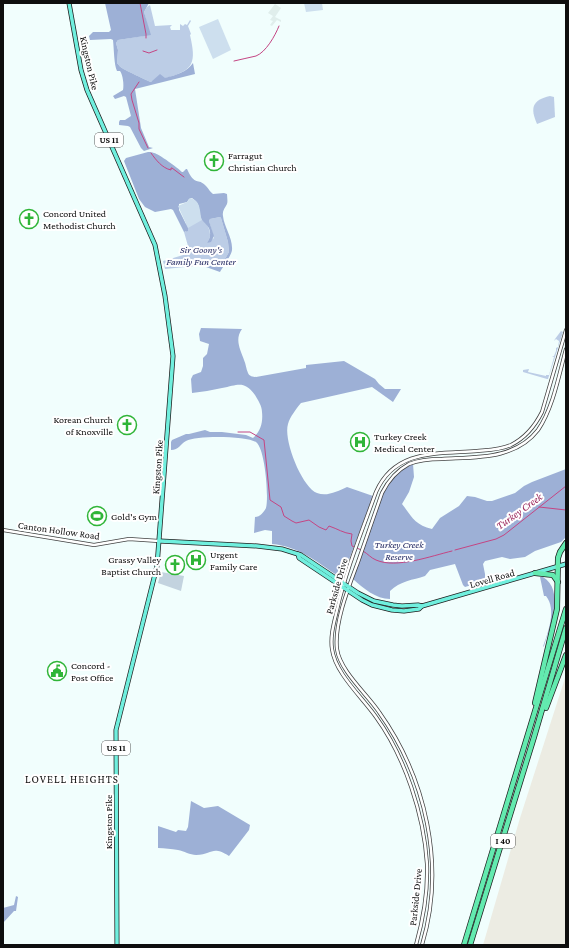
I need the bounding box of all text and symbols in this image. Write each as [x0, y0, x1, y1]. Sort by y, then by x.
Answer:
street label: Kingston Pike [78, 35, 101, 92]
road number: US 11 [95, 133, 123, 147]
church icon: Farragut Christian Church [203, 150, 225, 172]
place label: Farragut Christian Church [228, 150, 297, 173]
church icon: Concord United Methodist Church [18, 208, 40, 230]
place label: Concord United Methodist Church [43, 208, 116, 231]
park label: Sir Goony's Family Fun Center [166, 244, 236, 267]
place label: Korean Church of Knoxville [53, 414, 114, 437]
church icon: Korean Church of Knoxville [116, 414, 138, 436]
hospital icon: Turkey Creek Medical Center [349, 431, 371, 453]
place label: Turkey Creek Medical Center [374, 431, 435, 454]
street label: Kingston Pike [150, 439, 165, 495]
water label: Turkey Creek [494, 490, 546, 533]
sports icon: Gold's Gym [86, 505, 108, 527]
place label: Gold's Gym [111, 511, 157, 522]
street label: Canton Hollow Road [17, 519, 101, 542]
park label: Turkey Creek Reserve [374, 539, 424, 562]
hospital icon: Urgent Family Care [185, 549, 207, 571]
place label: Urgent Family Care [210, 549, 258, 572]
place label: Grassy Valley Baptist Church [101, 554, 162, 577]
church icon: Grassy Valley Baptist Church [164, 554, 186, 576]
street label: Parkside Drive [323, 556, 350, 615]
street label: Lovell Road [468, 567, 517, 590]
public building icon: Concord - Post Office [46, 660, 68, 682]
place label: Concord - Post Office [71, 660, 114, 683]
road number: US 11 [102, 741, 130, 755]
district label: LOVELL HEIGHTS [25, 773, 119, 785]
street label: Kingston Pike [103, 794, 114, 849]
road number: I 40 [491, 834, 515, 848]
street label: Parkside Drive [407, 867, 424, 926]

